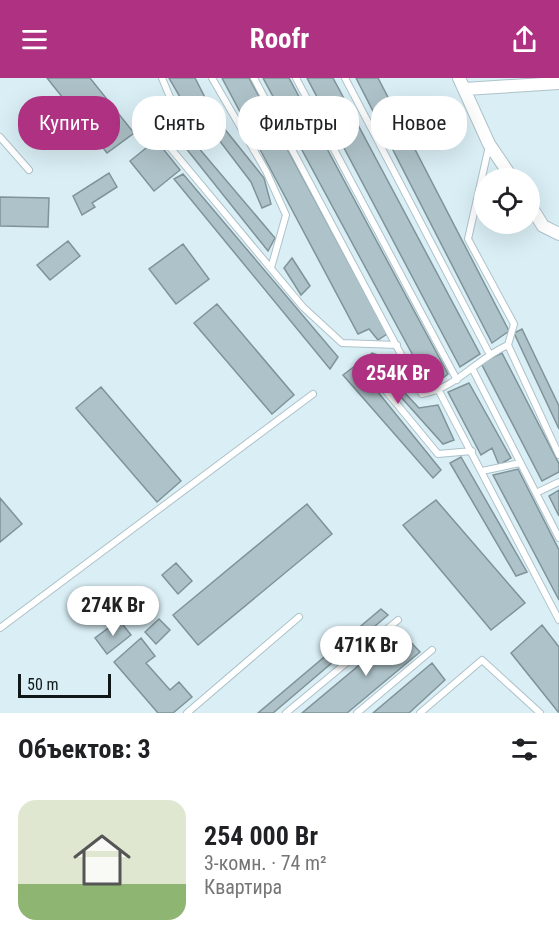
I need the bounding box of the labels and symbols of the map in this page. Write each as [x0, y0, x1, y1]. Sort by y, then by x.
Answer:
pin: 254K Br [343, 354, 453, 405]
pin: 274K Br [58, 586, 168, 637]
pin: 471K Br [311, 626, 421, 677]
scale bar [18, 671, 111, 698]

